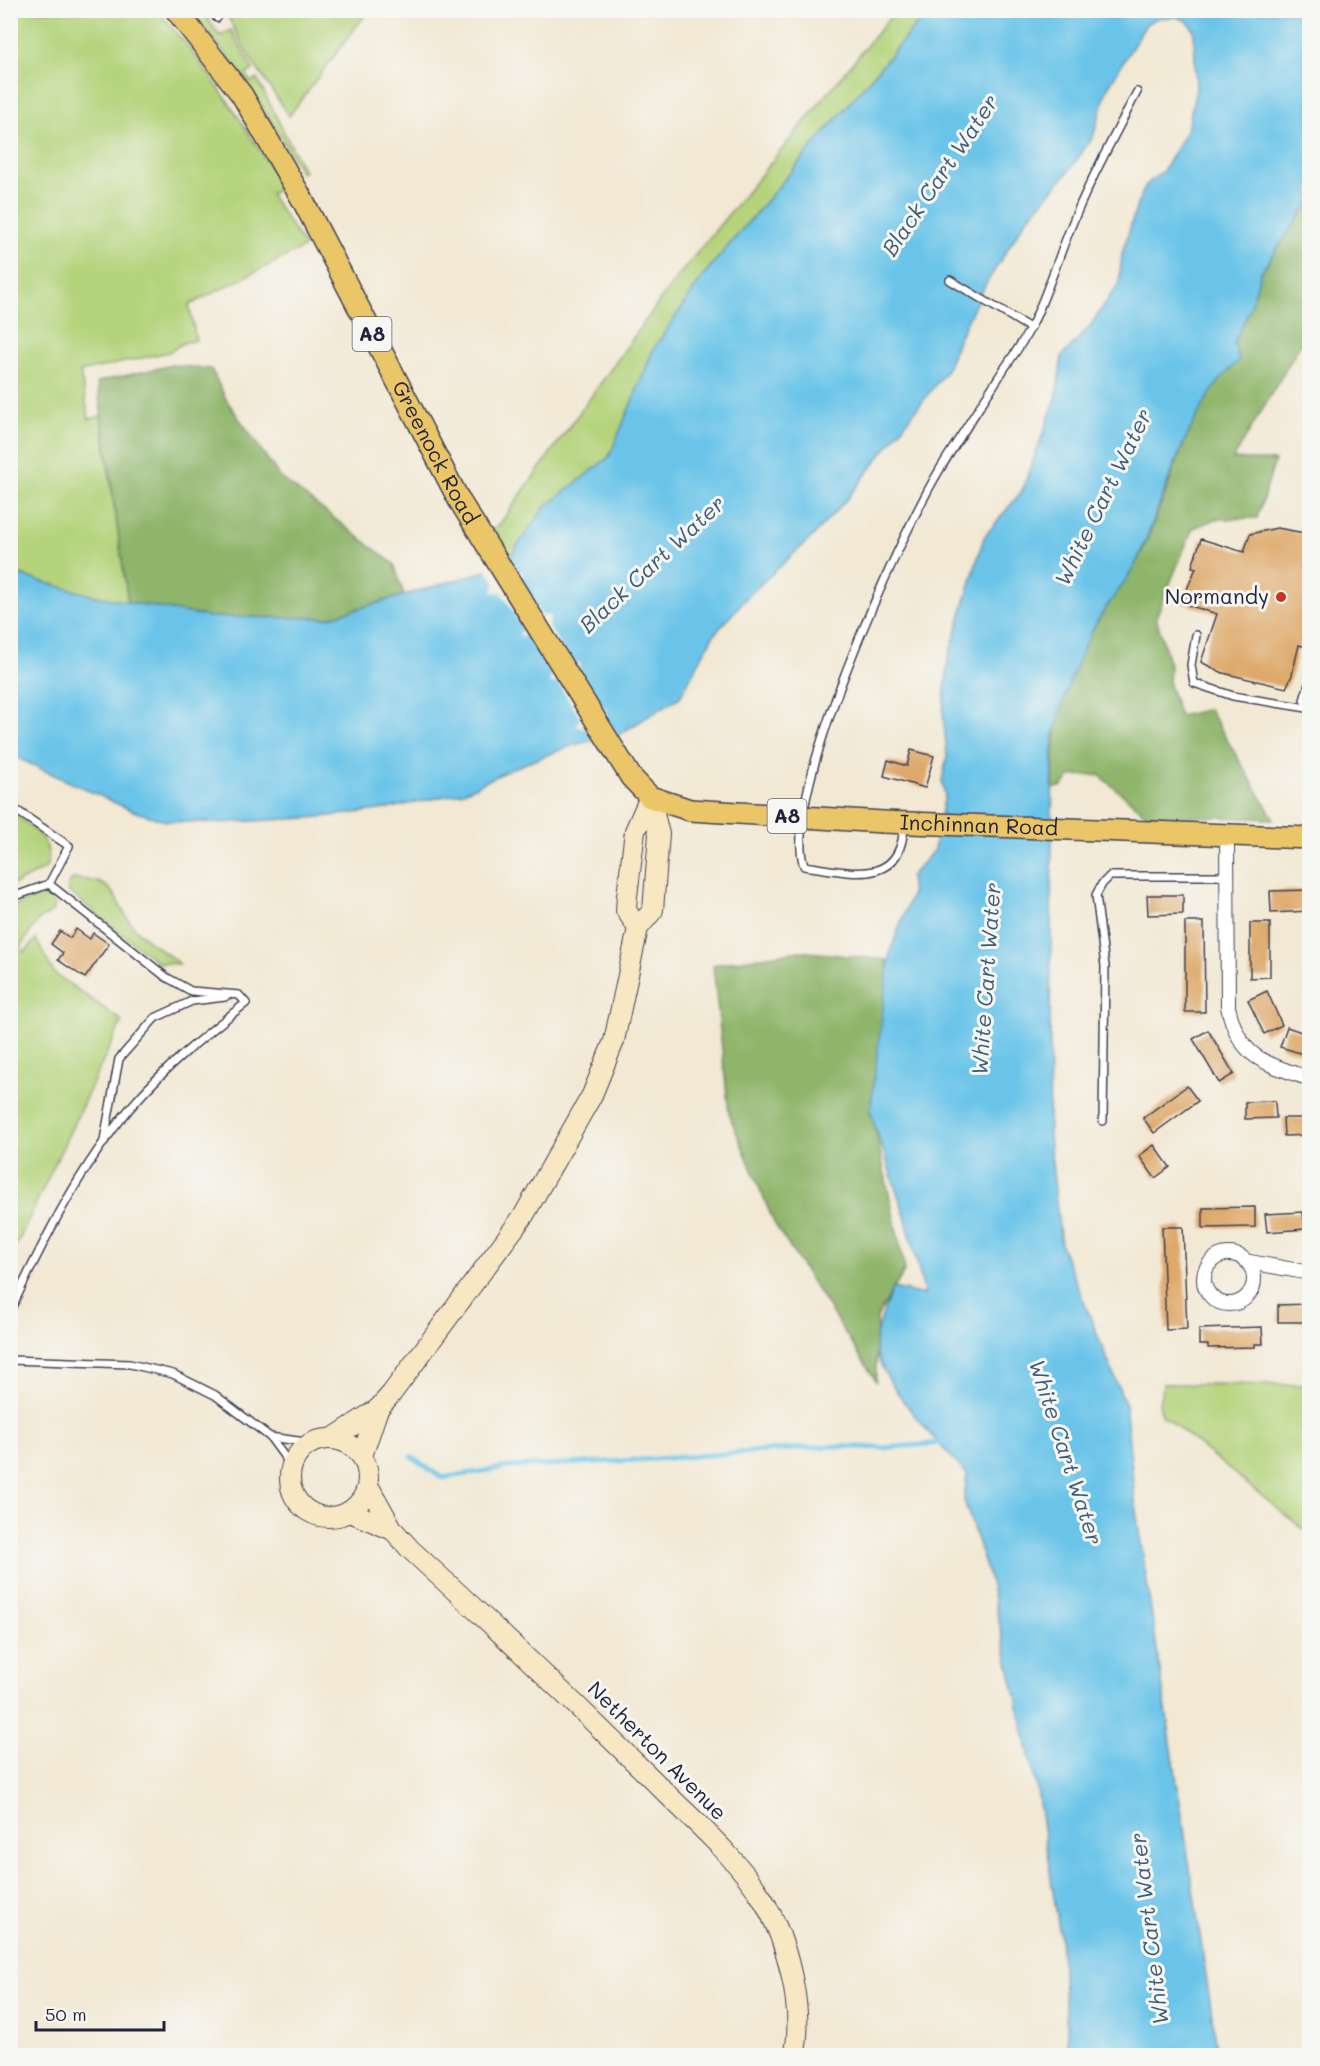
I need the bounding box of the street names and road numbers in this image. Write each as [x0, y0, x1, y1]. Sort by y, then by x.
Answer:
road number: A8 [352, 317, 392, 351]
street label: Greenock Road [387, 376, 486, 529]
road number: A8 [768, 799, 806, 833]
street label: Inchinnan Road [899, 808, 1059, 841]
street label: Netherton Avenue [583, 1675, 733, 1825]

